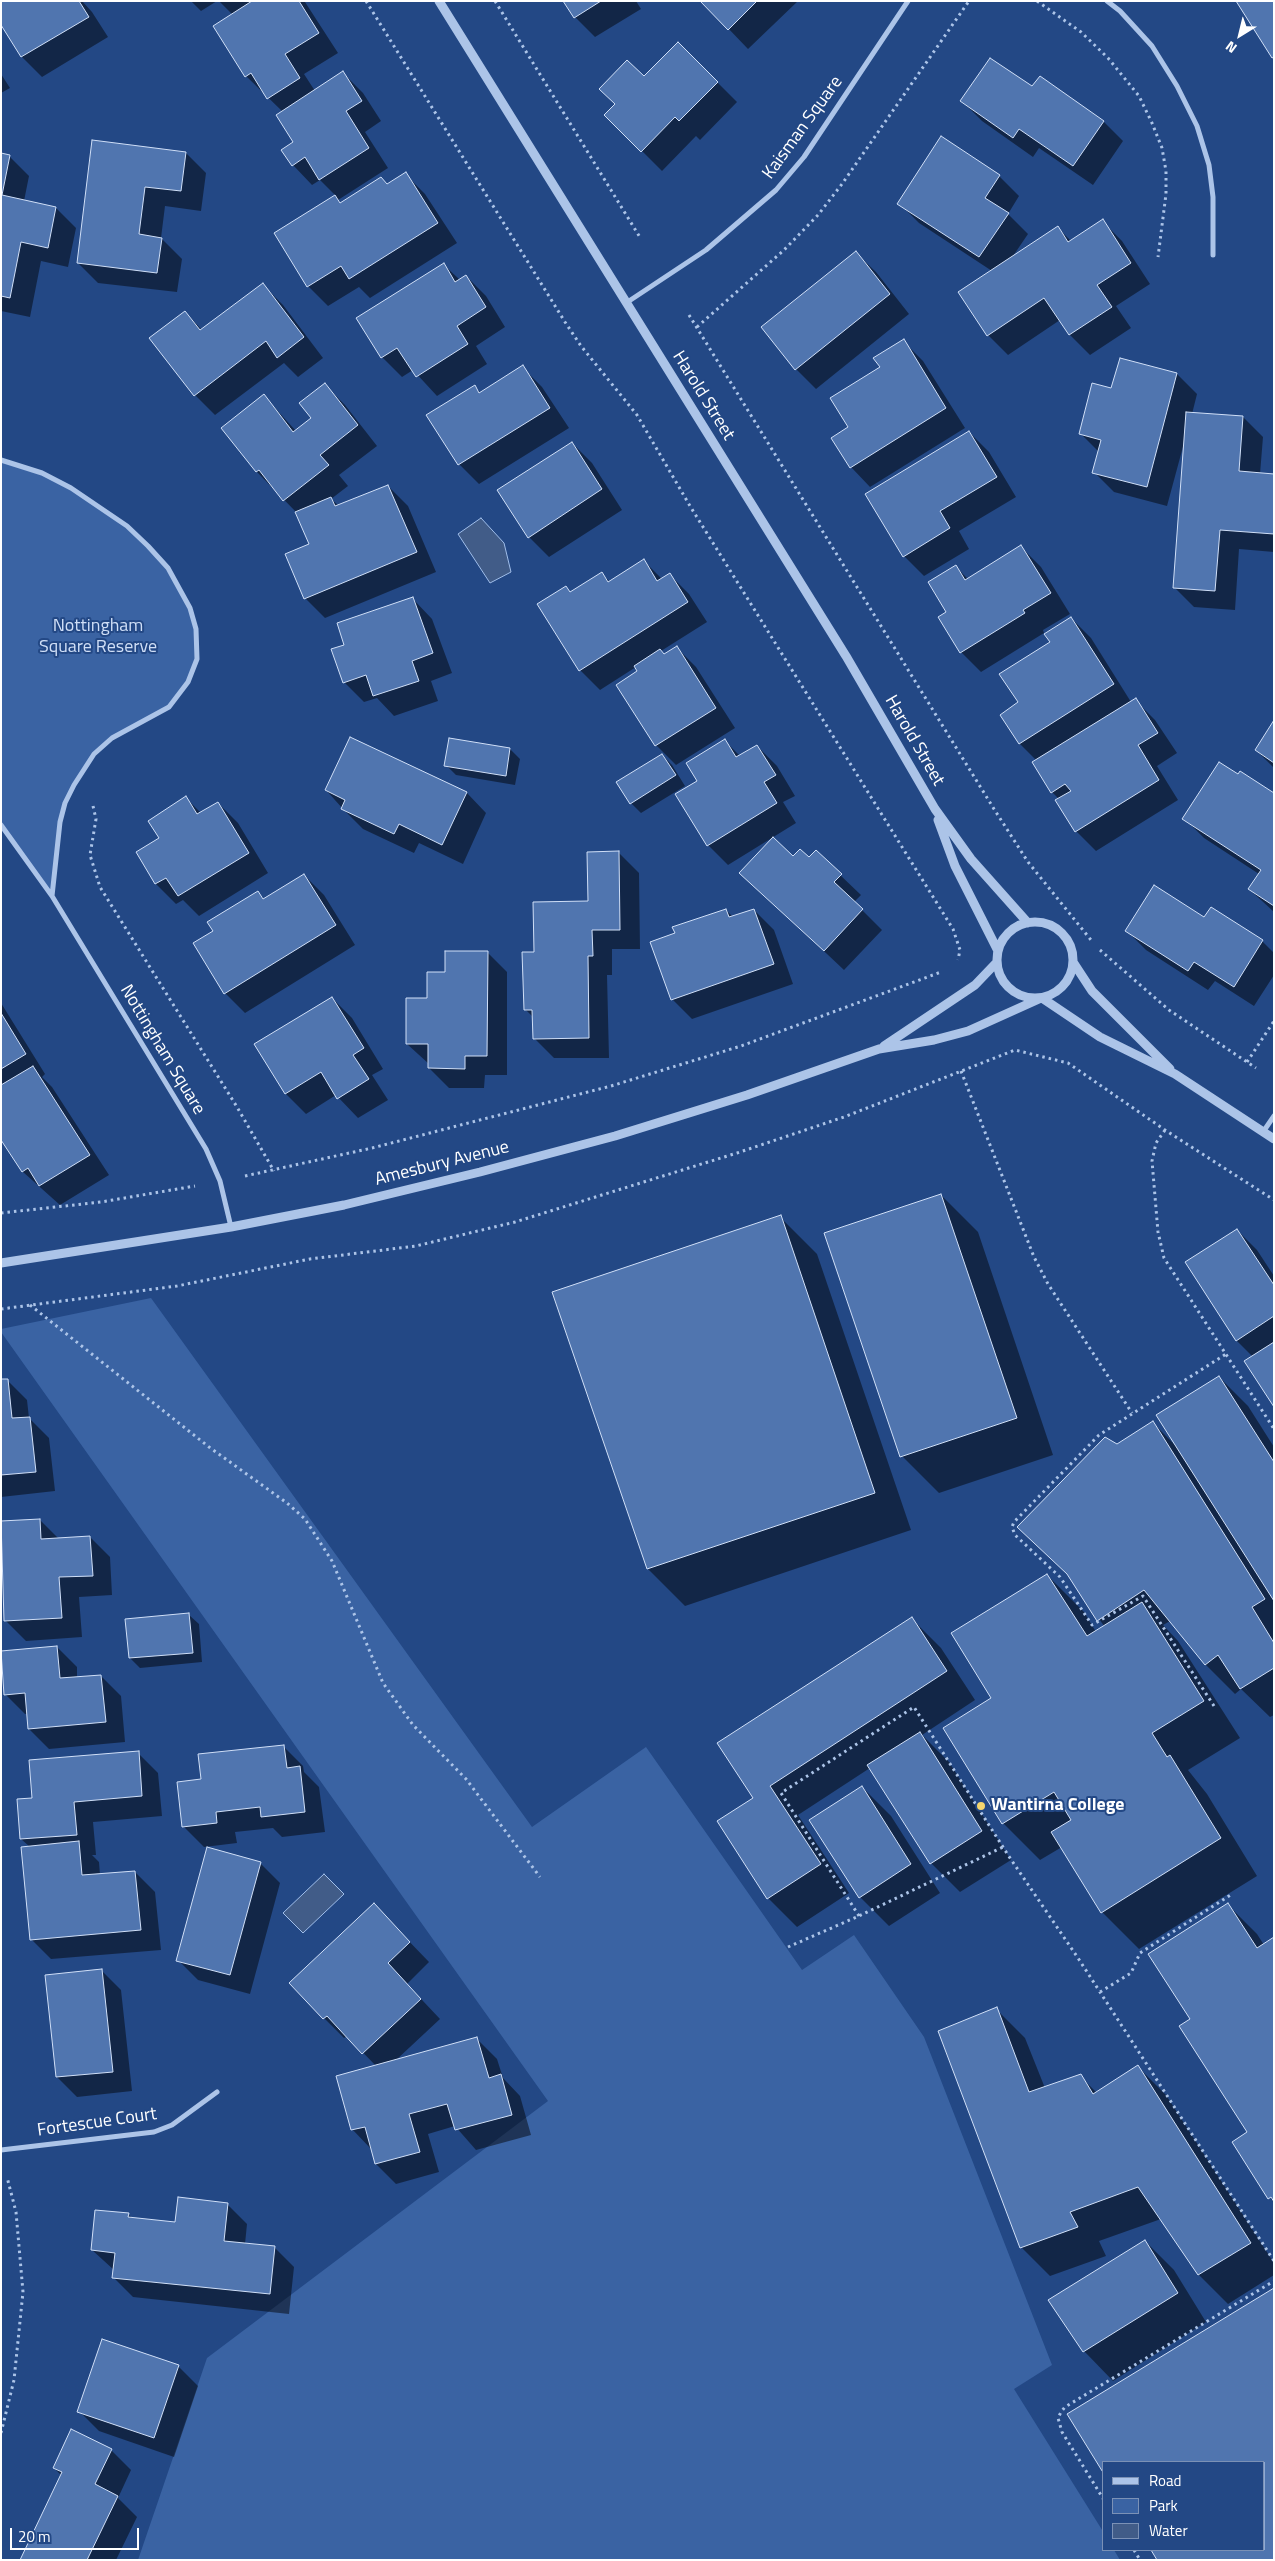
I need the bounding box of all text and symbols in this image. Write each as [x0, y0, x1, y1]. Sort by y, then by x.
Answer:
north arrow [1215, 10, 1265, 60]
text: N [1221, 36, 1241, 59]
street label: Kaisman Square [758, 72, 848, 184]
street label: Harold Street [667, 348, 739, 444]
park label: Nottingham Square Reserve [39, 616, 157, 659]
street label: Harold Street [879, 692, 949, 790]
street label: Nottingham Square [115, 981, 209, 1119]
street label: Amesbury Avenue [373, 1137, 511, 1191]
place label: Wantirna College [991, 1795, 1125, 1817]
marker: Wantirna College [975, 1800, 987, 1812]
street label: Fortescue Court [36, 2104, 158, 2142]
legend [1102, 2461, 1265, 2551]
text: Road [1149, 2469, 1181, 2492]
text: Park [1149, 2494, 1178, 2517]
scale bar [12, 2518, 141, 2550]
text: Water [1149, 2519, 1188, 2542]
text: 20 m [18, 2525, 51, 2548]

